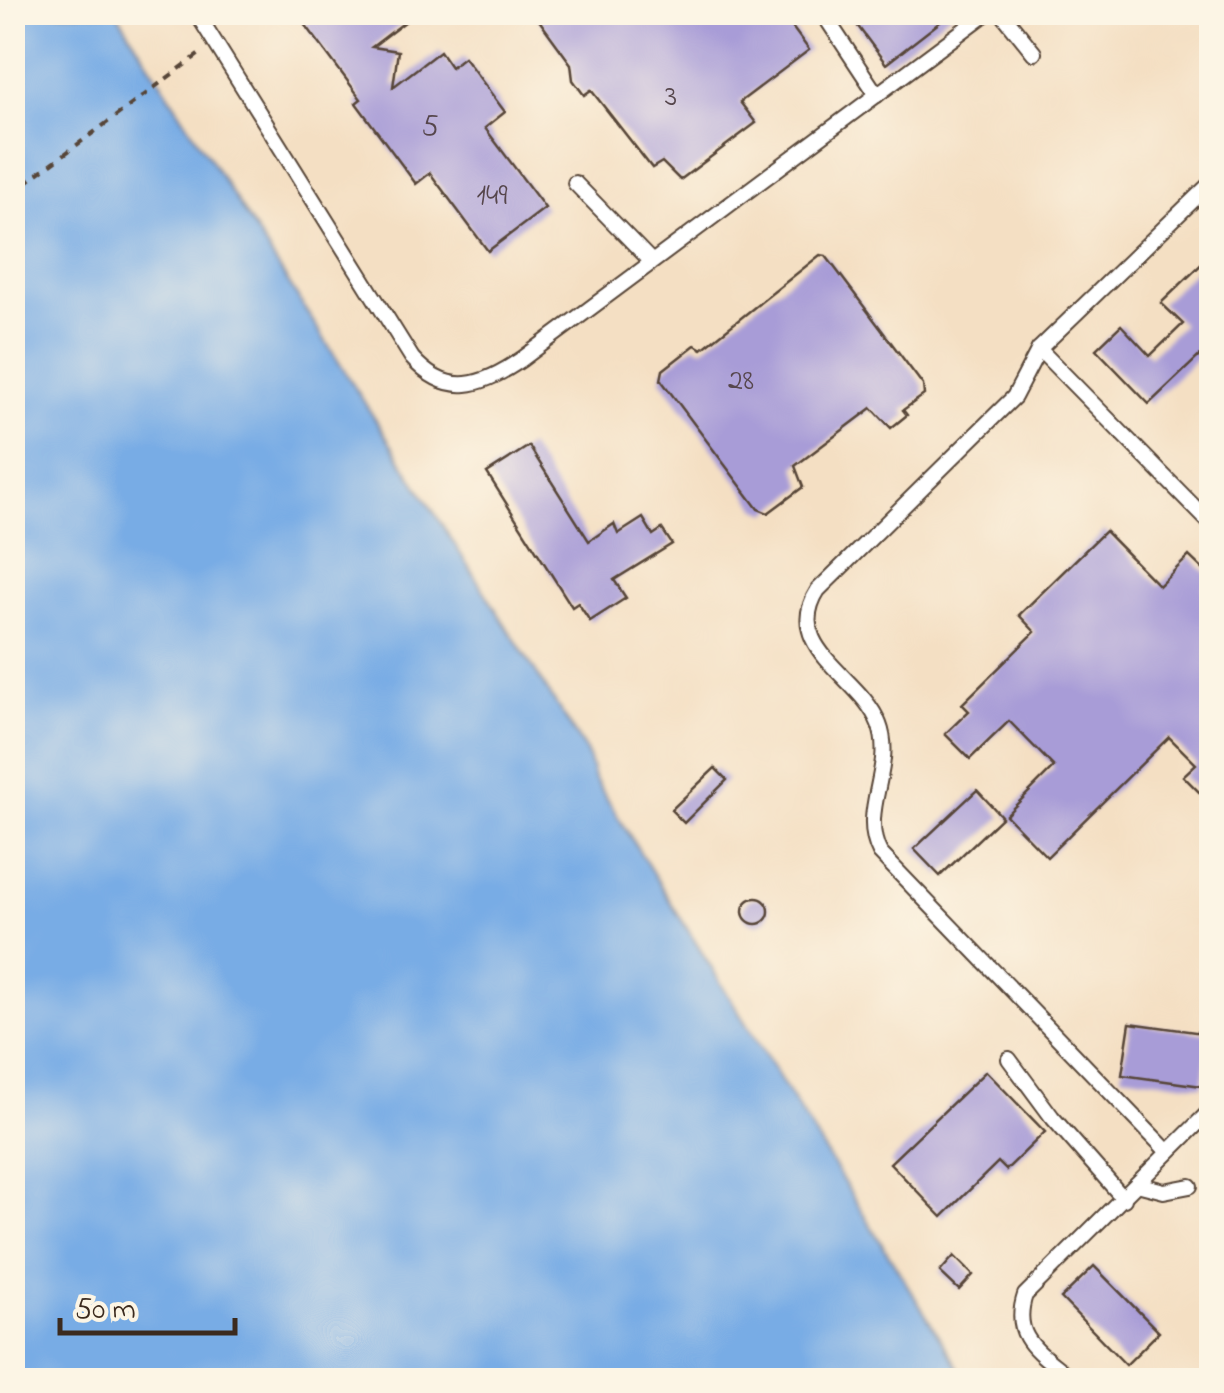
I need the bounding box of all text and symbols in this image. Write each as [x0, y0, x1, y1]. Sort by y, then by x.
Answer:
house number: 3 [665, 76, 677, 120]
house number: 5 [421, 106, 439, 150]
house number: 149 [477, 175, 507, 219]
house number: 28 [728, 360, 754, 404]
scale bar [60, 1273, 235, 1335]
text: 50 m [75, 1289, 136, 1333]

